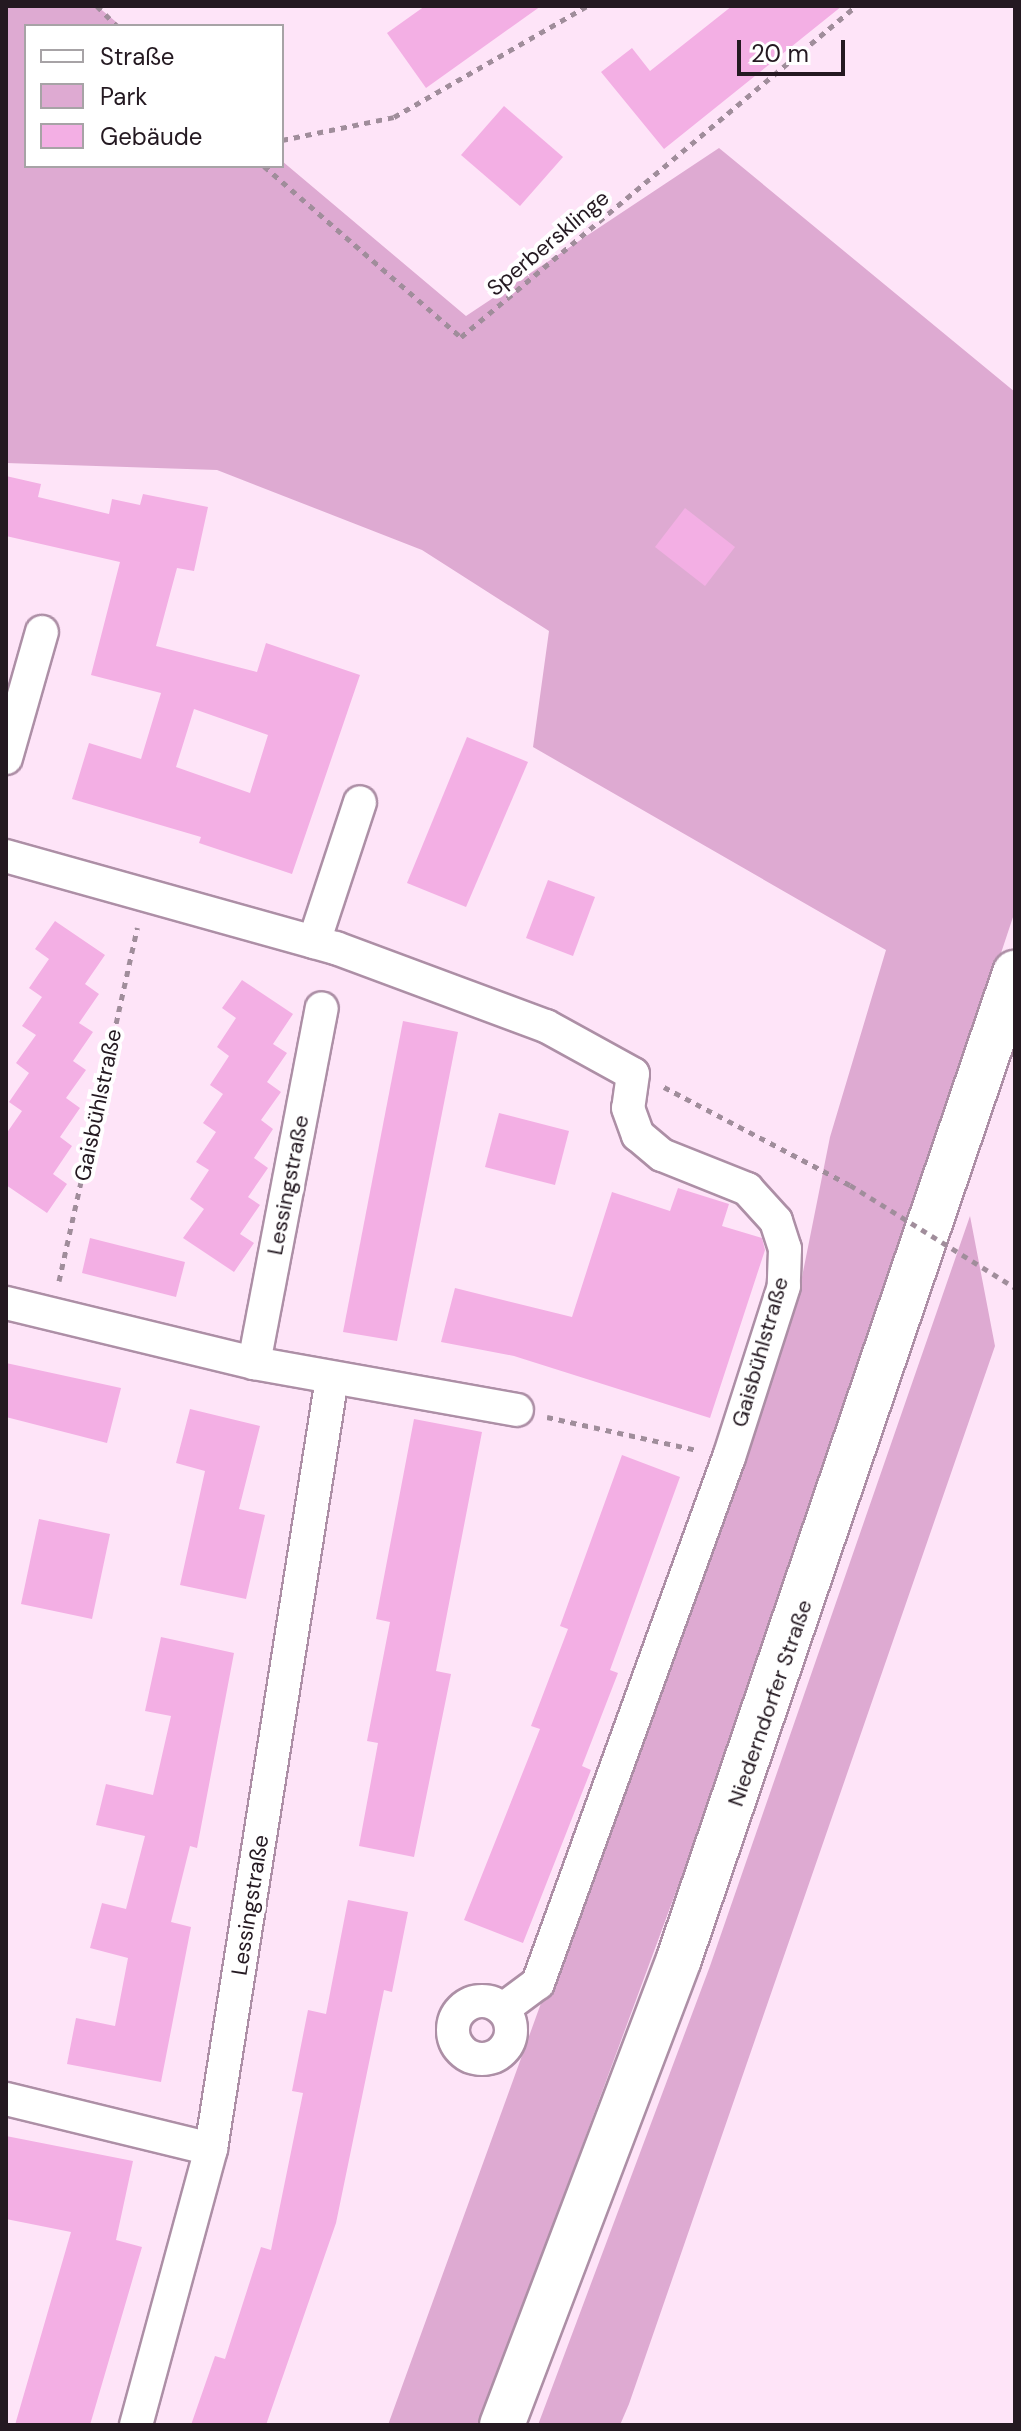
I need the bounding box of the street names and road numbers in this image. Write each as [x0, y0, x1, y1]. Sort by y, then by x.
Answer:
street label: Sperbersklinge [482, 184, 614, 302]
street label: Gaisbühlstraße [69, 1026, 127, 1184]
street label: Lessingstraße [262, 1113, 314, 1257]
street label: Gaisbühlstraße [726, 1274, 794, 1430]
street label: Niederndorfer Straße [722, 1596, 818, 1810]
street label: Lessingstraße [226, 1833, 274, 1977]

